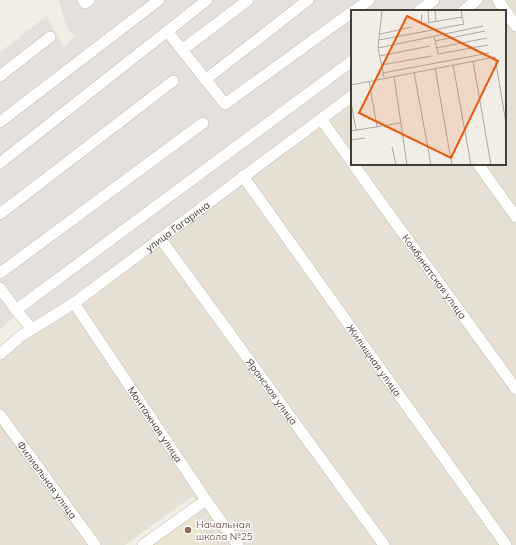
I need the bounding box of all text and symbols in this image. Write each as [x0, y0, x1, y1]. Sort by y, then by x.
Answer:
inset map [351, 10, 506, 165]
street label: улица Гагарина [143, 198, 212, 255]
street label: Комбинатская улица [399, 232, 469, 322]
street label: Жилищная улица [344, 322, 404, 399]
street label: Яранская улица [243, 356, 300, 428]
street label: Монтажная улица [125, 384, 185, 465]
street label: Филиальная улица [14, 438, 80, 521]
place label: Начальная школа №25 [196, 518, 253, 543]
marker: Начальная школа №25 [183, 525, 193, 535]

